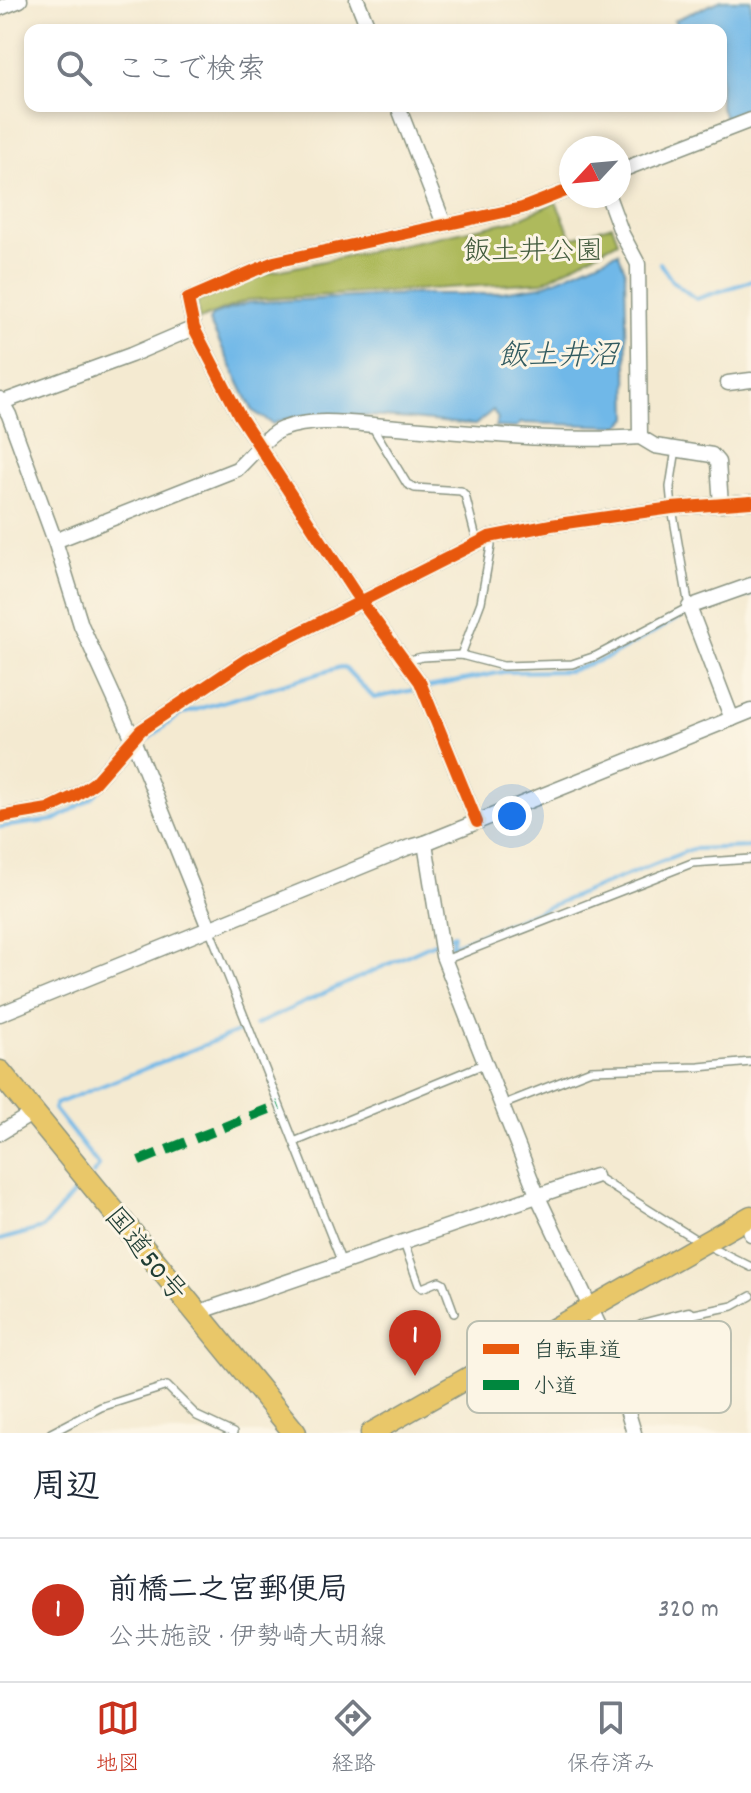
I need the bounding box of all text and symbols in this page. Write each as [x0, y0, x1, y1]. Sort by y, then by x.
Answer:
search box [24, 24, 727, 112]
icon: search [52, 46, 96, 90]
text: ここで検索 [116, 51, 266, 94]
north arrow [559, 136, 631, 208]
park label: 飯土井公園 [463, 234, 603, 274]
water label: 飯土井沼 [498, 337, 621, 380]
your location [492, 796, 532, 836]
street label: 国道50号 [92, 1200, 194, 1312]
pin: 1 [389, 1310, 441, 1376]
legend [467, 1321, 731, 1413]
text: 自転車道 [533, 1337, 621, 1368]
text: 小道 [533, 1373, 577, 1404]
text: 周辺 [32, 1465, 100, 1514]
text: 前橋二之宮郵便局 [108, 1571, 348, 1614]
text: 1 [55, 1592, 61, 1629]
text: 320 m [658, 1592, 719, 1629]
text: 公共施設 · 伊勢崎大胡線 [108, 1620, 386, 1657]
tab: 地図 [96, 1696, 140, 1781]
tab: 経路 [331, 1696, 375, 1781]
tab: 保存済み [567, 1696, 655, 1781]

